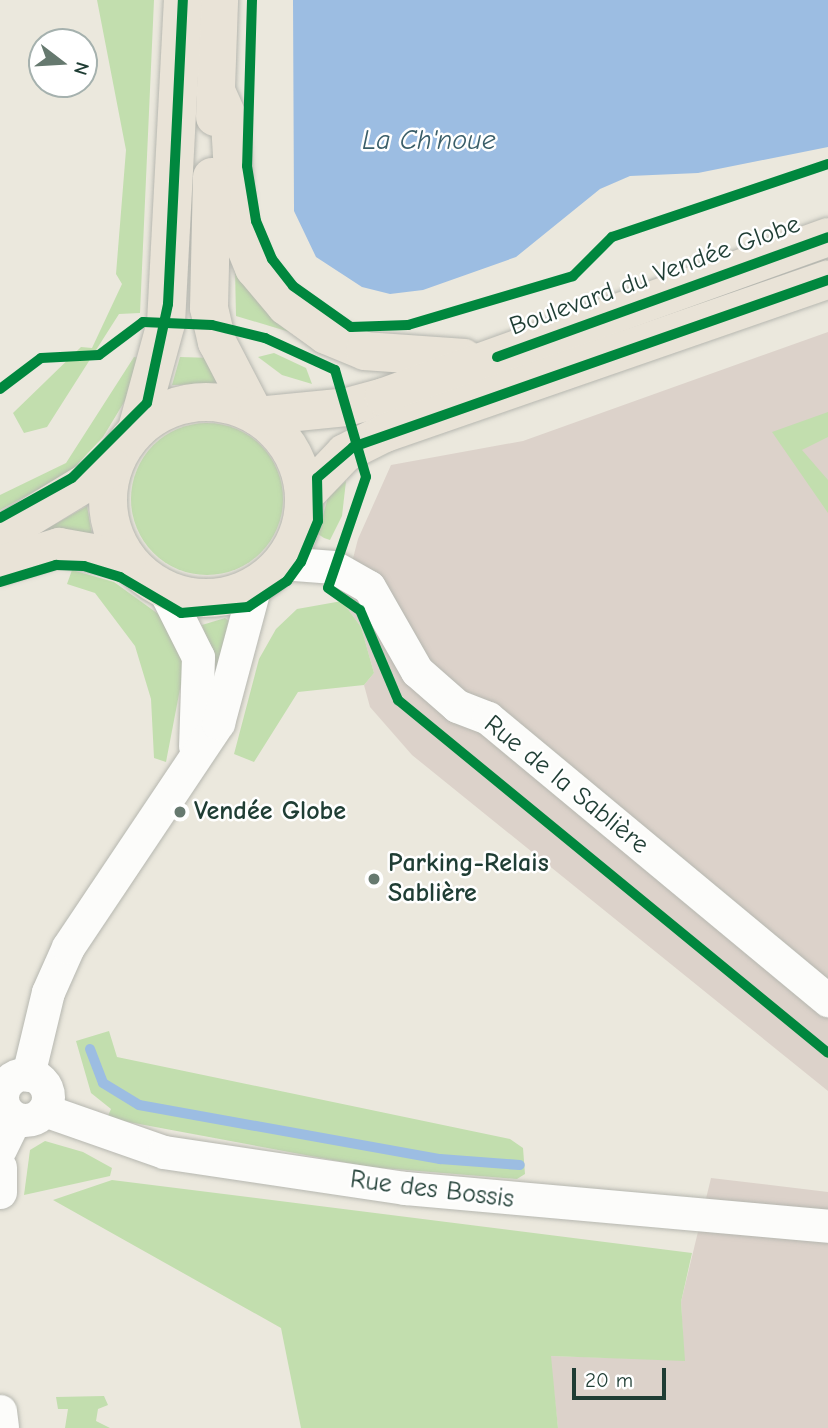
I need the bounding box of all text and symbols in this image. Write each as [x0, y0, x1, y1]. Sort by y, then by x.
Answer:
north arrow [28, 28, 98, 98]
text: N [69, 59, 94, 78]
water label: La Ch'noue [362, 123, 496, 157]
street label: Boulevard du Vendée Globe [506, 209, 804, 343]
street label: Rue de la Sablière [477, 709, 655, 861]
place label: Vendée Globe [194, 796, 346, 828]
marker: Vendée Globe [172, 804, 188, 820]
place label: Parking-Relais Sablière [388, 848, 549, 910]
marker: Parking-Relais Sablière [366, 871, 382, 887]
street label: Rue des Bossis [348, 1164, 516, 1216]
scale bar [576, 1354, 670, 1398]
text: 20 m [585, 1368, 633, 1392]

